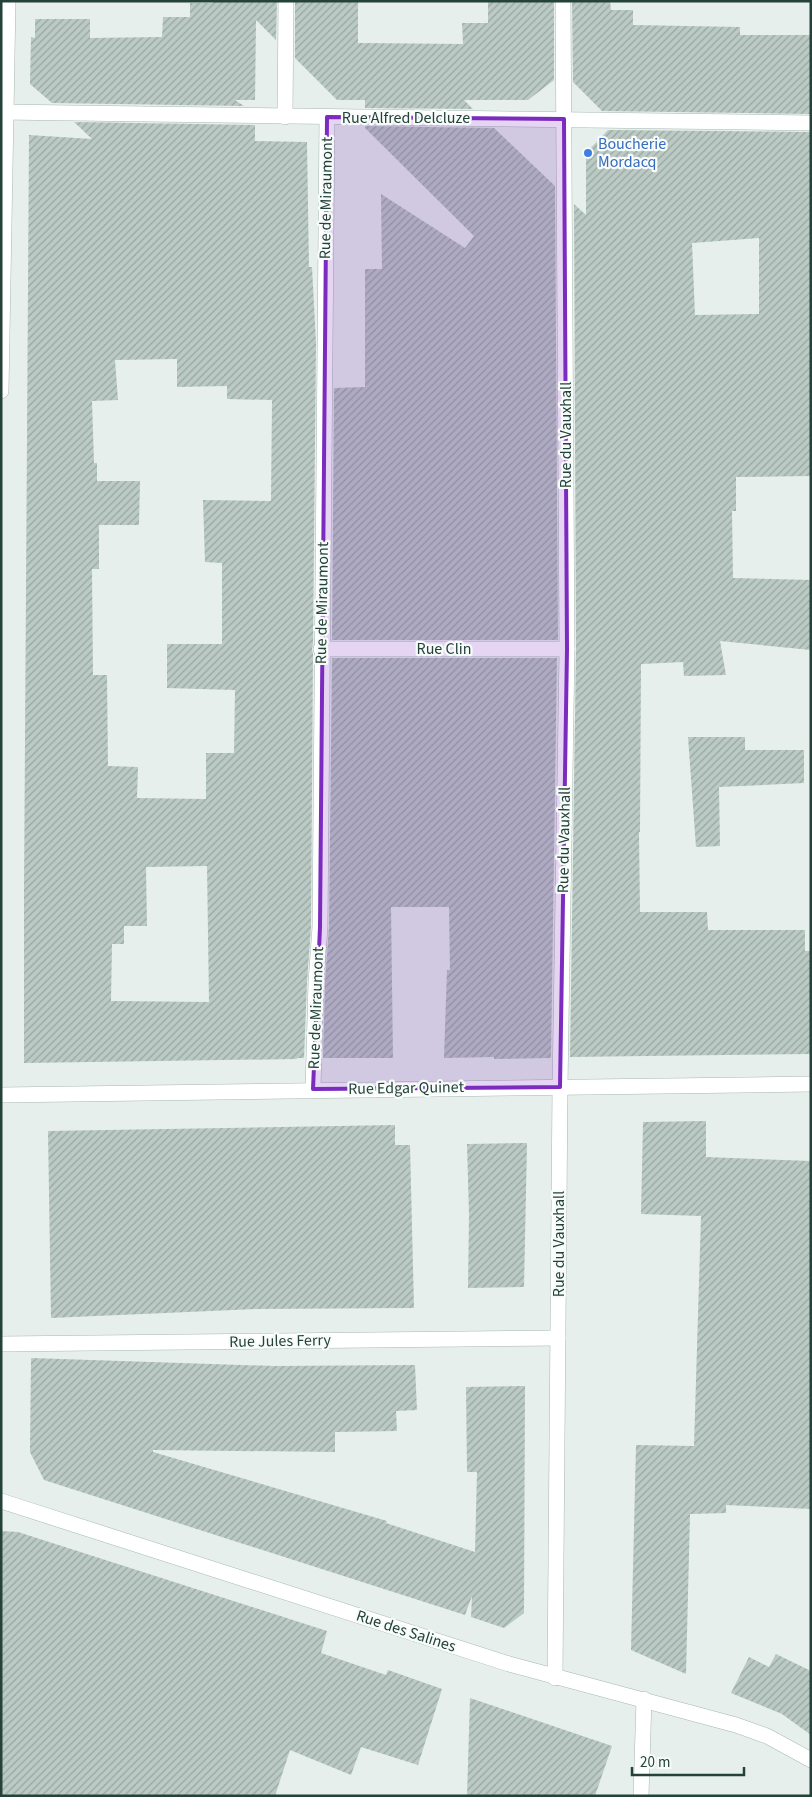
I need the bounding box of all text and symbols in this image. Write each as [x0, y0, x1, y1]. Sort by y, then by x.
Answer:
street label: Rue Alfred Delcluze [342, 107, 470, 129]
place label: Boucherie Mordacq [598, 133, 666, 173]
street label: Rue de Miraumont [314, 136, 338, 259]
marker: Boucherie Mordacq [582, 147, 594, 159]
street label: Rue du Vauxhall [555, 382, 577, 488]
street label: Rue de Miraumont [310, 541, 334, 664]
street label: Rue Clin [417, 638, 471, 660]
street label: Rue du Vauxhall [552, 787, 576, 893]
street label: Rue de Miraumont [303, 946, 329, 1070]
street label: Rue Edgar Quinet [348, 1076, 465, 1100]
street label: Rue du Vauxhall [548, 1191, 570, 1297]
street label: Rue Jules Ferry [229, 1329, 332, 1353]
street label: Rue des Salines [353, 1605, 459, 1658]
scale bar [632, 1744, 744, 1776]
text: 20 m [640, 1752, 670, 1773]

